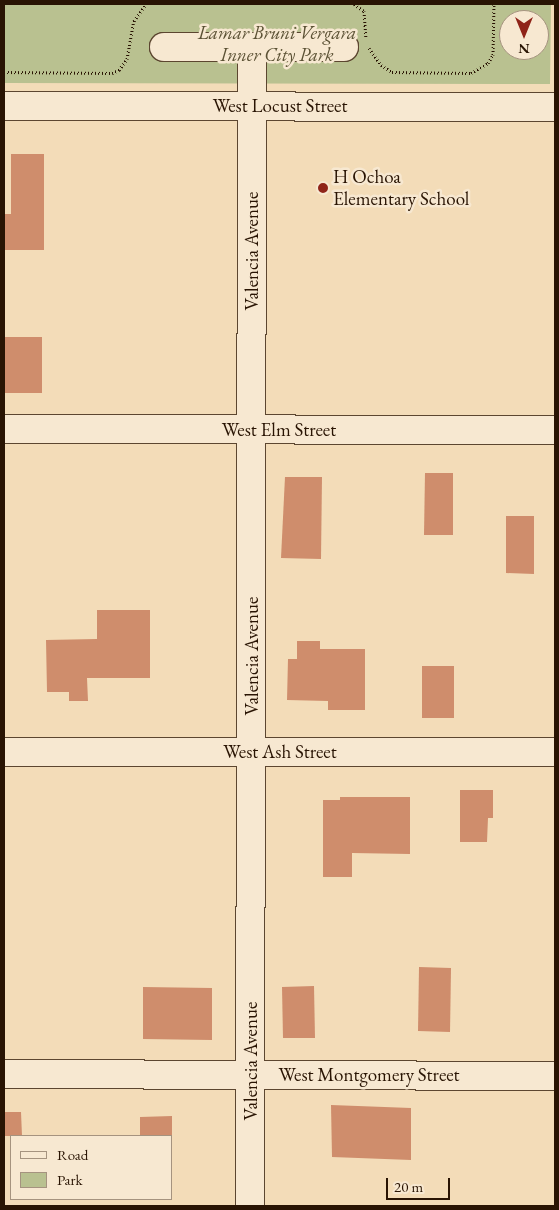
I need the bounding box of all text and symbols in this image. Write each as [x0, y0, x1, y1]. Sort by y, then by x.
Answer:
north arrow [499, 10, 549, 60]
park label: Lamar Bruni Vergara Inner City Park [198, 22, 356, 66]
text: N [518, 40, 530, 58]
street label: West Locust Street [213, 95, 347, 117]
place label: H Ochoa Elementary School [333, 166, 469, 210]
marker: H Ochoa Elementary School [317, 182, 329, 194]
street label: Valencia Avenue [241, 192, 263, 310]
street label: West Elm Street [222, 419, 336, 441]
street label: Valencia Avenue [241, 597, 263, 715]
street label: West Ash Street [223, 741, 337, 763]
street label: Valencia Avenue [240, 1002, 262, 1120]
street label: West Montgomery Street [278, 1064, 460, 1086]
legend [10, 1135, 172, 1200]
text: Road [57, 1145, 88, 1164]
scale bar [389, 1168, 453, 1200]
text: Park [57, 1170, 83, 1189]
text: 20 m [394, 1177, 423, 1196]

